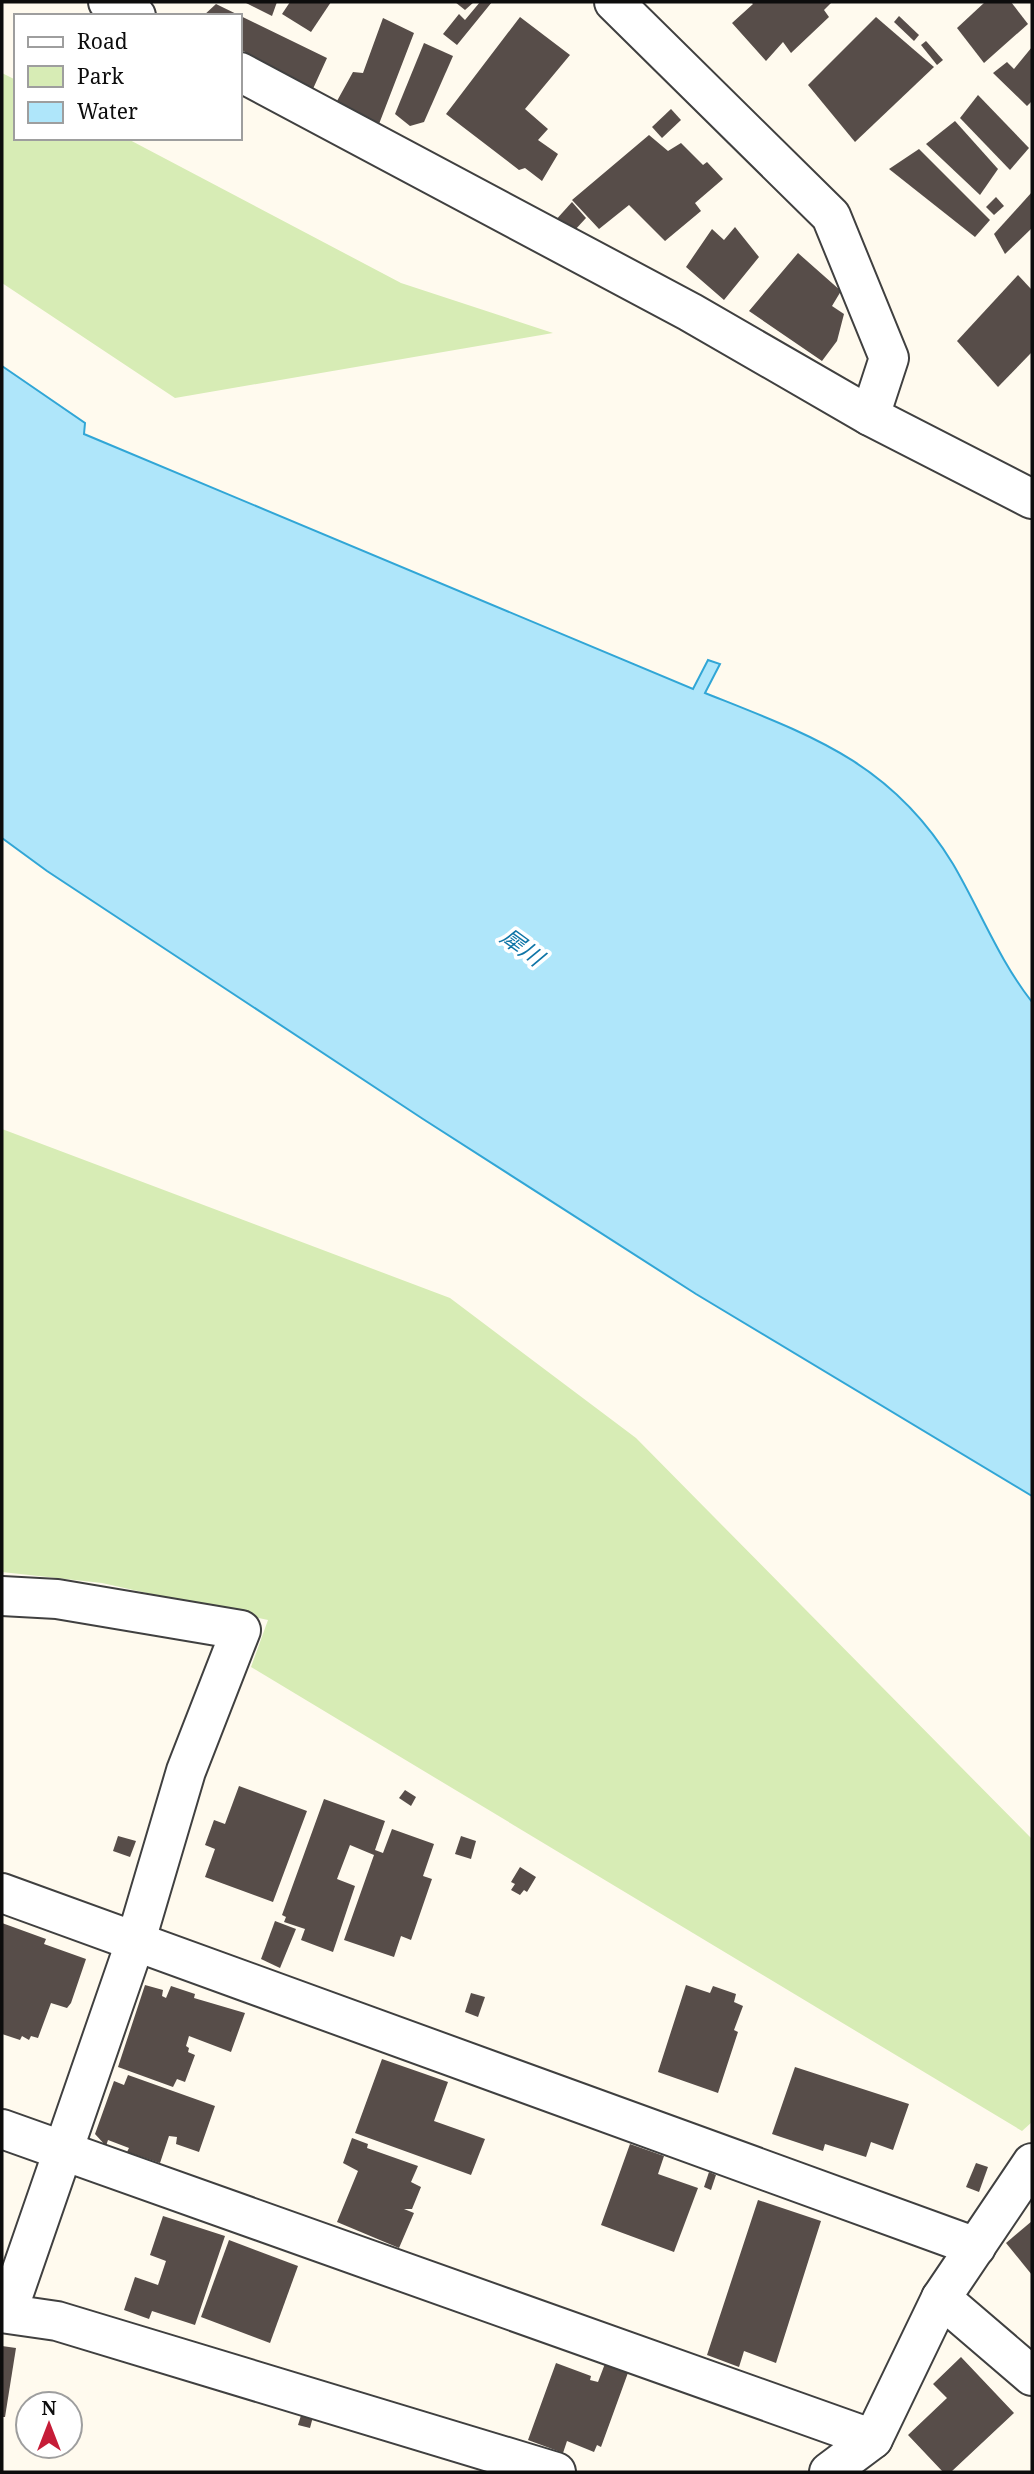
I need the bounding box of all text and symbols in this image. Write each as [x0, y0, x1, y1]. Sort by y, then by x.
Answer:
legend [14, 14, 242, 140]
text: Road [77, 27, 128, 55]
text: Park [77, 62, 124, 90]
text: Water [77, 97, 138, 125]
water label: 犀川 [495, 920, 553, 974]
north arrow [14, 2390, 84, 2460]
text: N [42, 2395, 57, 2421]

